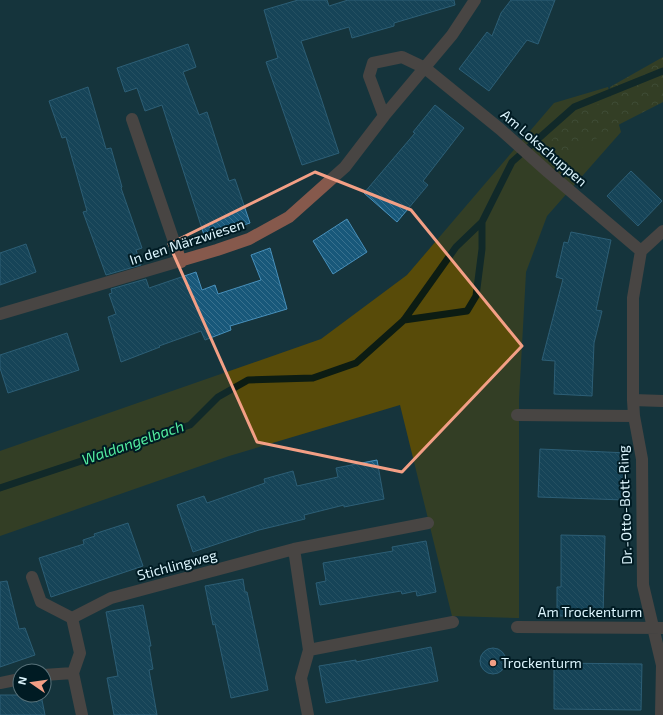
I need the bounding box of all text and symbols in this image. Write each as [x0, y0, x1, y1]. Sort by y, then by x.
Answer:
street label: Am Lokschuppen [498, 106, 591, 190]
street label: In den Märzwiesen [127, 215, 246, 268]
water label: Waldangelbach [79, 416, 186, 468]
street label: Dr.-Otto-Bott-Ring [614, 445, 635, 565]
street label: Stichlingweg [135, 546, 219, 583]
street label: Am Trockenturm [538, 603, 642, 620]
place label: Trockenturm [501, 654, 582, 671]
marker: Trockenturm [488, 658, 498, 668]
north arrow [12, 663, 52, 703]
text: N [15, 675, 29, 686]

